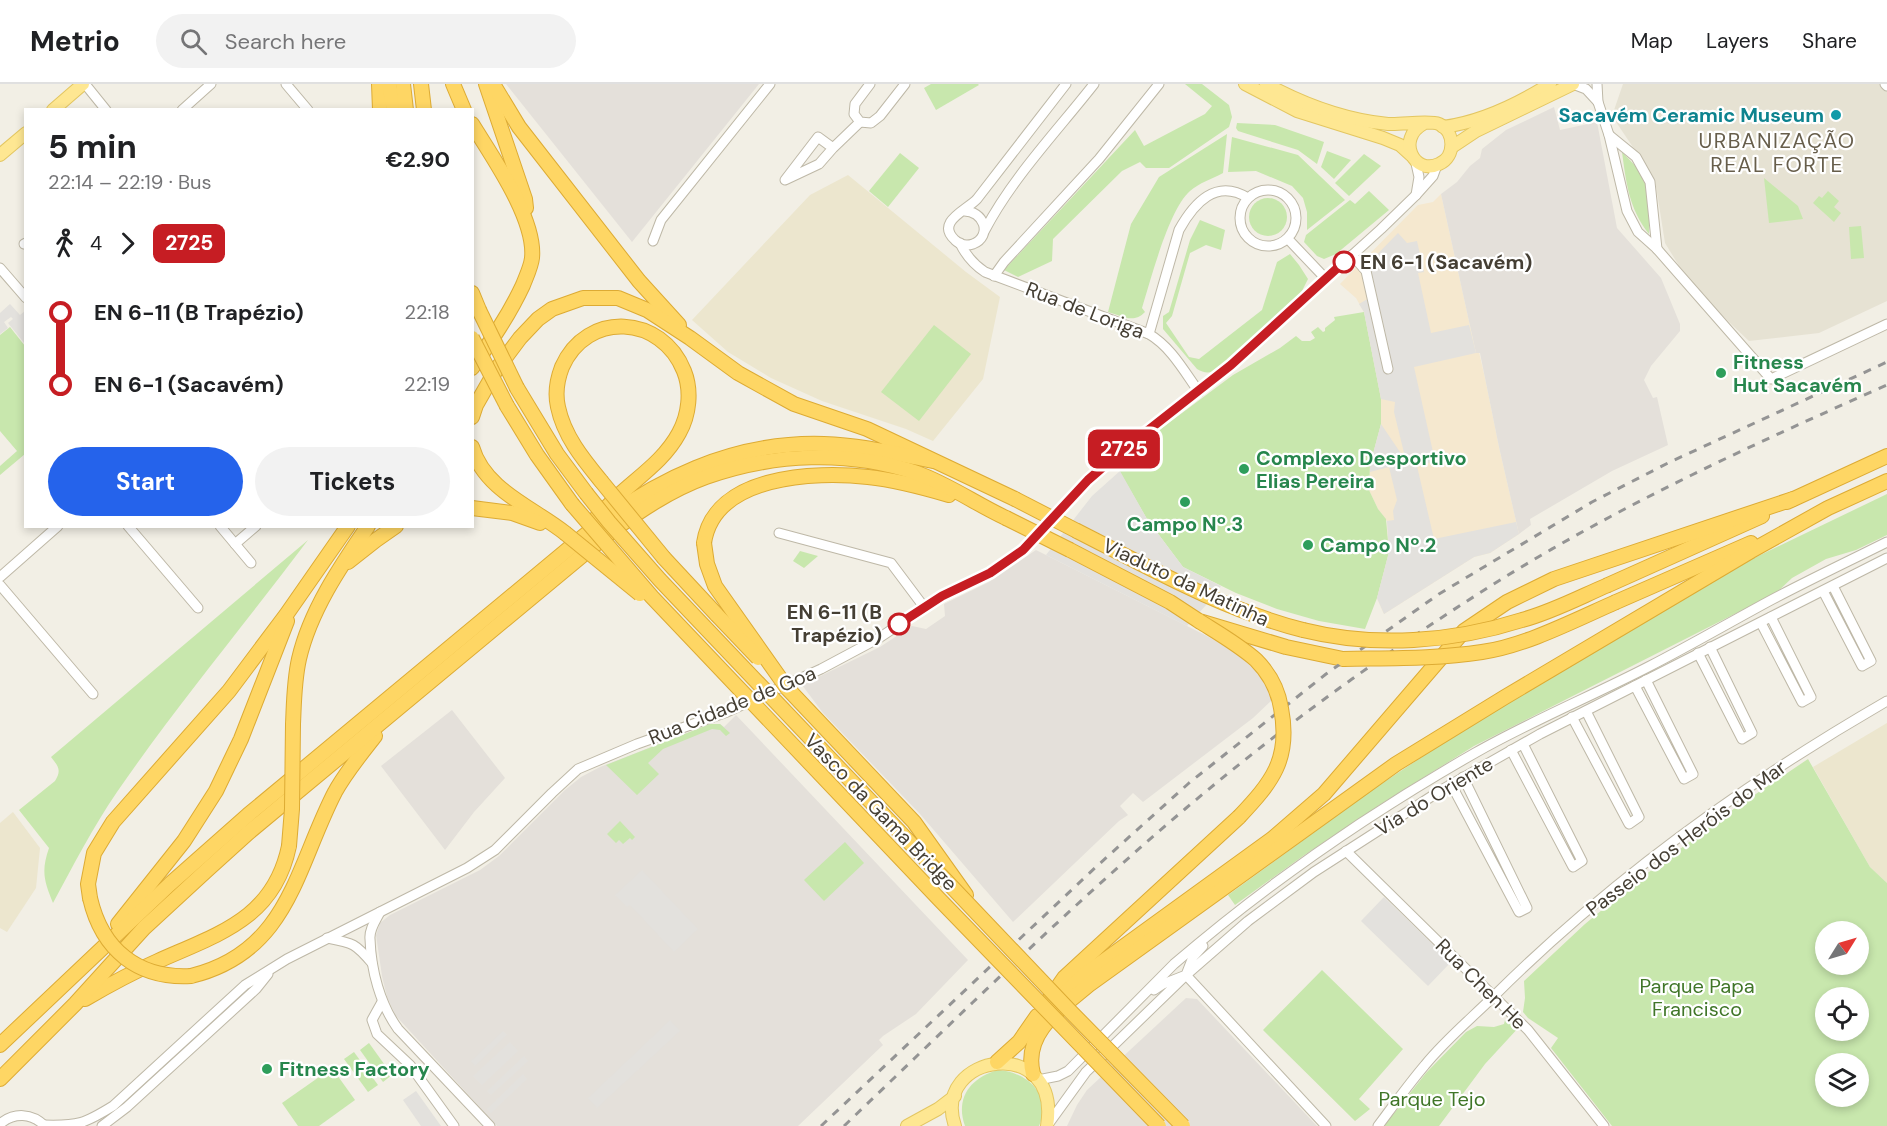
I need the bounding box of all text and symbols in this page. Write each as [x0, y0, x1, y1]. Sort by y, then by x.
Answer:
search box [156, 14, 576, 68]
text: Metrio [30, 23, 120, 60]
icon: search [177, 25, 210, 58]
text: Search here [225, 27, 346, 56]
text: Map [1631, 27, 1673, 55]
text: Layers [1706, 27, 1769, 55]
text: Share [1802, 27, 1857, 55]
place label: Sacavém Ceramic Museum [1559, 102, 1824, 128]
marker: Sacavém Ceramic Museum [1829, 108, 1843, 122]
text: 5 min [48, 125, 137, 168]
district label: URBANIZAÇÃO REAL FORTE [1698, 127, 1856, 179]
text: €2.90 [386, 145, 450, 174]
text: 22:14 – 22:19 · Bus [48, 169, 212, 195]
icon: walk [48, 227, 81, 260]
icon: forward [111, 227, 144, 260]
text: 2725 [165, 229, 213, 257]
text: 4 [90, 230, 102, 256]
place label: EN 6-1 (Sacavém) [1360, 249, 1532, 275]
marker: EN 6-1 (Sacavém) [1333, 251, 1355, 273]
street label: Rua de Loriga [1022, 275, 1148, 345]
text: EN 6-11 (B Trapézio) [94, 298, 304, 327]
text: 22:18 [405, 299, 450, 325]
place label: Fitness Hut Sacavém [1733, 349, 1862, 398]
marker: Fitness Hut Sacavém [1714, 366, 1728, 380]
text: EN 6-1 (Sacavém) [94, 370, 284, 399]
text: 22:19 [404, 371, 450, 397]
line badge: 2725 [1082, 430, 1166, 469]
text: 2725 [1100, 435, 1148, 463]
place label: Complexo Desportivo Elias Pereira [1256, 445, 1467, 494]
button: Start [48, 447, 243, 516]
button: Tickets [255, 447, 450, 516]
marker: Complexo Desportivo Elias Pereira [1237, 462, 1251, 476]
marker: Campo Nº.3 [1178, 495, 1192, 509]
place label: Campo Nº.3 [1127, 511, 1243, 537]
street label: Viaduto da Matinha [1099, 532, 1273, 632]
place label: Campo Nº.2 [1320, 532, 1436, 558]
marker: Campo Nº.2 [1301, 538, 1315, 552]
place label: EN 6-11 (B Trapézio) [787, 599, 882, 648]
marker: EN 6-11 (B Trapézio) [888, 613, 910, 635]
street label: Rua Cidade de Goa [644, 660, 820, 750]
street label: Vasco da Gama Bridge [799, 728, 963, 896]
street label: Via do Oriente [1370, 750, 1498, 842]
street label: Passeio dos Heróis do Mar [1581, 754, 1791, 922]
north arrow [1815, 921, 1869, 975]
map controls [1815, 921, 1869, 1107]
street label: Rua Chen He [1430, 933, 1532, 1035]
park label: Parque Papa Francisco [1639, 973, 1755, 1022]
button: locate [1815, 987, 1869, 1041]
button: layers [1815, 1053, 1869, 1107]
place label: Fitness Factory [279, 1056, 429, 1082]
marker: Fitness Factory [260, 1062, 274, 1076]
park label: Parque Tejo [1378, 1086, 1486, 1112]

